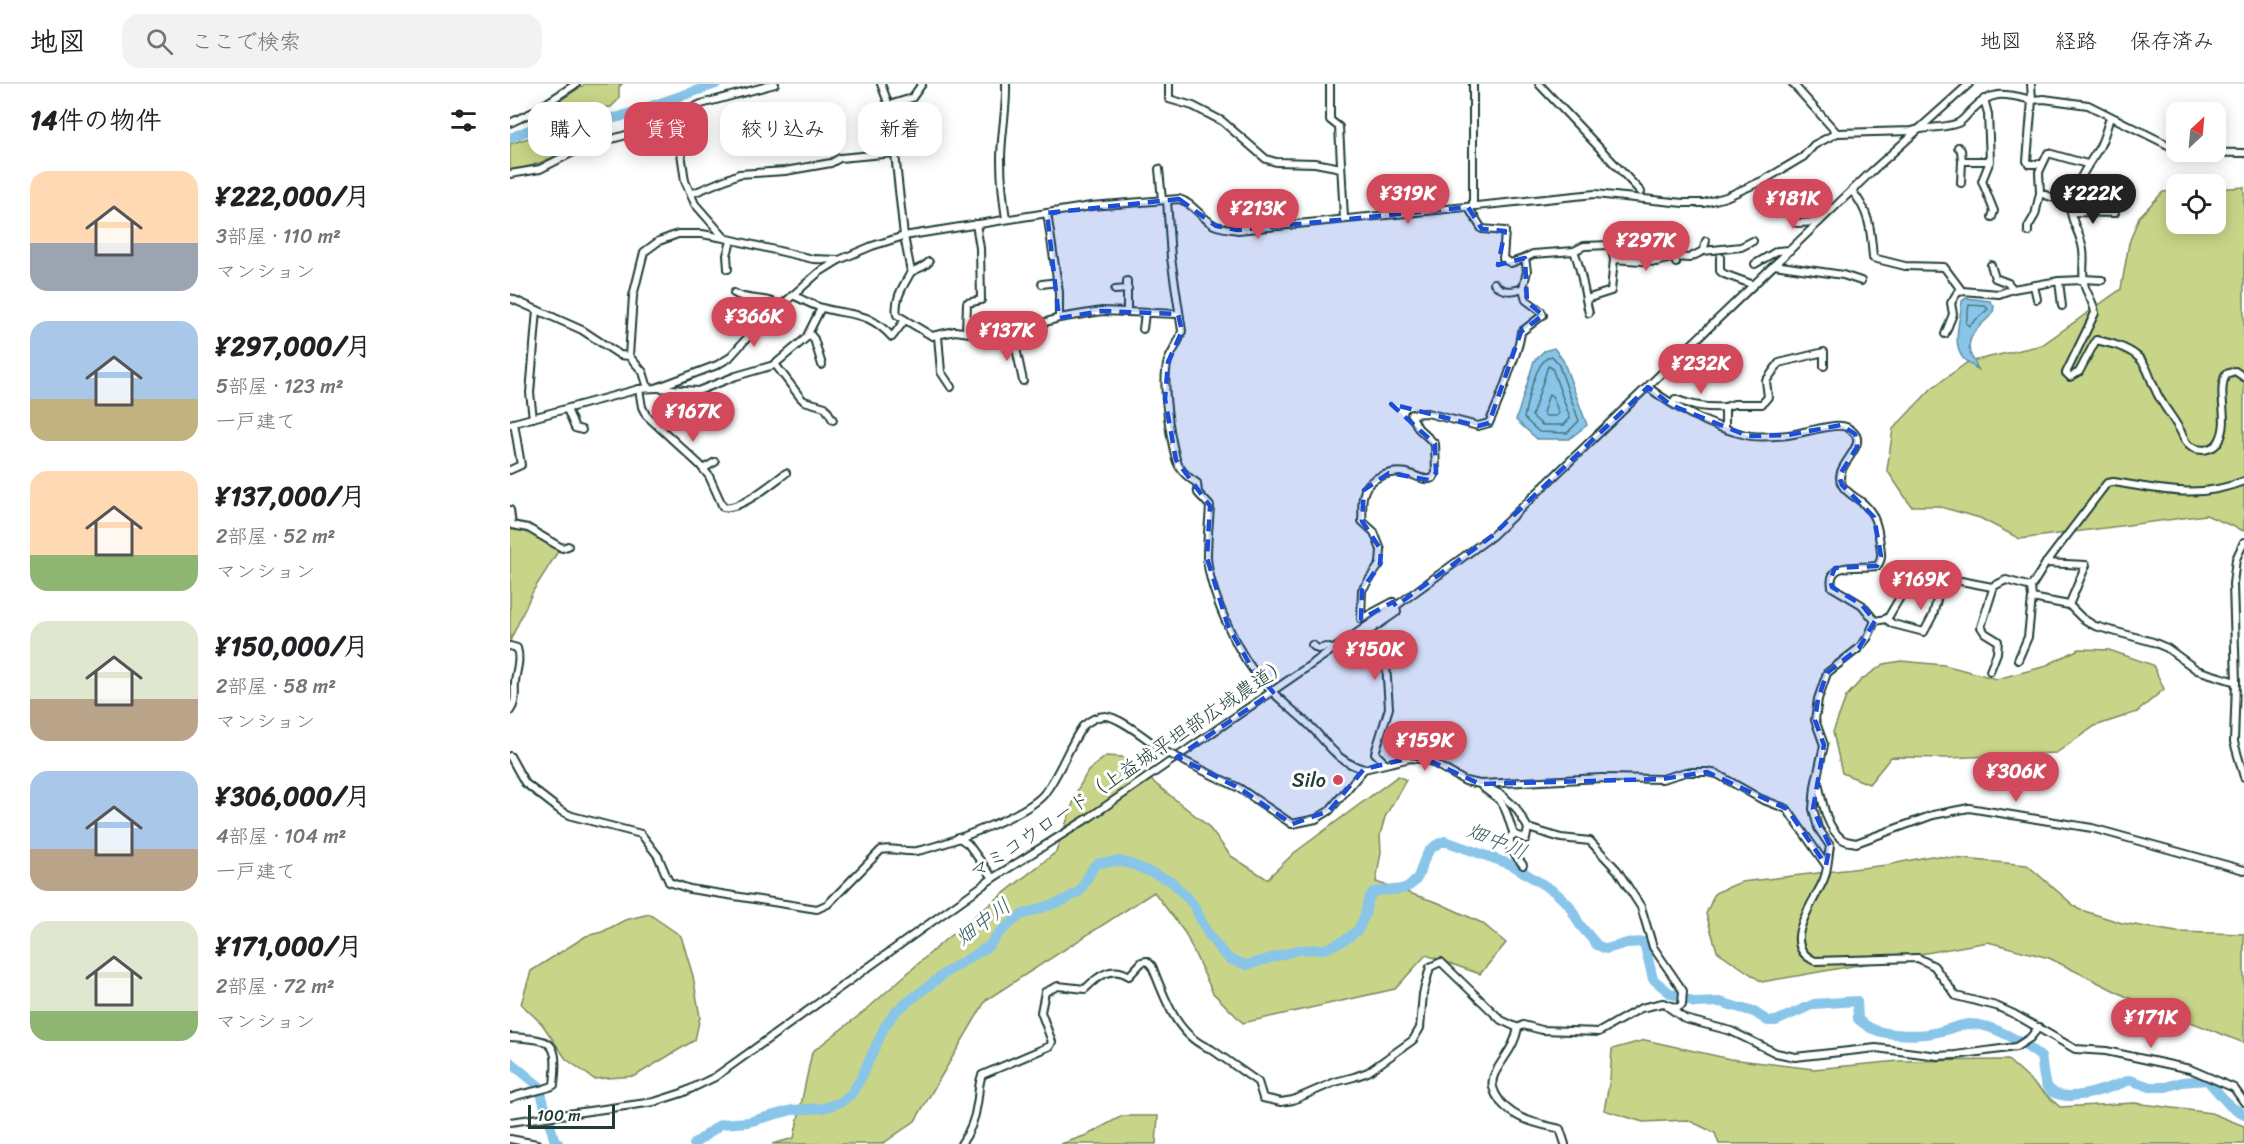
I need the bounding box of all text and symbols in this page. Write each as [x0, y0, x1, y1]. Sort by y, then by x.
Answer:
search box [122, 14, 542, 68]
text: 地図 [30, 17, 86, 66]
text: ここで検索 [191, 22, 301, 61]
text: 地図 [1980, 22, 2022, 60]
text: 経路 [2055, 22, 2097, 60]
text: 保存済み [2130, 22, 2214, 60]
icon: search [143, 25, 176, 58]
text: 14件の物件 [30, 97, 161, 143]
chip: 購入 [528, 102, 612, 156]
chip: 賃貸 [624, 102, 708, 156]
chip: 絞り込み [720, 102, 846, 156]
chip: 新着 [858, 102, 942, 156]
north arrow [2166, 102, 2226, 162]
map controls [2166, 102, 2226, 234]
icon: filters [447, 104, 480, 137]
text: ¥222,000/月 [216, 173, 371, 219]
pin: ¥319K [1366, 174, 1450, 225]
pin: ¥222K [2051, 174, 2135, 225]
button: locate [2166, 174, 2226, 234]
text: ¥319K [1380, 176, 1436, 211]
text: ¥222K [2064, 176, 2122, 211]
pin: ¥181K [1751, 179, 1835, 230]
text: ¥181K [1767, 181, 1819, 216]
pin: ¥213K [1216, 189, 1300, 240]
text: ¥213K [1231, 191, 1285, 226]
icon: home [78, 195, 150, 267]
text: 3部屋 · 110 m² [216, 219, 341, 254]
pin: ¥297K [1604, 221, 1688, 272]
text: ¥297K [1617, 223, 1675, 258]
text: マンション [216, 254, 315, 289]
pin: ¥366K [712, 297, 796, 348]
text: ¥366K [726, 299, 782, 334]
pin: ¥137K [965, 311, 1049, 362]
text: ¥137K [980, 313, 1034, 348]
text: ¥297,000/月 [216, 323, 371, 369]
pin: ¥232K [1659, 344, 1743, 395]
icon: home [78, 345, 150, 417]
text: ¥232K [1672, 346, 1730, 381]
text: 5部屋 · 123 m² [216, 369, 344, 404]
pin: ¥167K [651, 392, 735, 443]
text: ¥167K [666, 394, 720, 429]
text: 一戸建て [216, 404, 296, 439]
text: ¥137,000/月 [216, 473, 366, 519]
icon: home [78, 495, 150, 567]
text: 2部屋 · 52 m² [216, 519, 335, 554]
text: マンション [216, 554, 315, 589]
pin: ¥169K [1879, 560, 1963, 611]
text: ¥169K [1893, 562, 1949, 597]
text: ¥150,000/月 [216, 623, 369, 669]
pin: ¥150K [1333, 630, 1417, 681]
text: ¥150K [1347, 632, 1403, 667]
icon: home [78, 645, 150, 717]
street label: マミコウロード（上益城平坦部広域農道） [962, 648, 1297, 889]
text: 2部屋 · 58 m² [216, 669, 336, 704]
text: マンション [216, 704, 315, 739]
pin: ¥159K [1383, 721, 1467, 772]
text: ¥159K [1397, 723, 1453, 758]
pin: ¥306K [1974, 752, 2058, 803]
text: ¥306K [1987, 754, 2045, 789]
place label: Silo [1292, 763, 1326, 798]
text: ¥306,000/月 [216, 773, 371, 819]
marker: Silo [1331, 773, 1345, 787]
icon: home [78, 795, 150, 867]
water label: 畑中川 [1461, 811, 1533, 871]
text: 4部屋 · 104 m² [216, 819, 346, 854]
text: 一戸建て [216, 854, 296, 889]
water label: 畑中川 [946, 888, 1020, 956]
text: ¥171,000/月 [216, 923, 363, 969]
icon: home [78, 945, 150, 1017]
text: 2部屋 · 72 m² [216, 969, 335, 1004]
pin: ¥171K [2109, 998, 2193, 1049]
text: ¥171K [2125, 1000, 2177, 1035]
text: マンション [216, 1004, 315, 1039]
text: 100 m [537, 1101, 581, 1130]
scale bar [528, 1102, 615, 1130]

